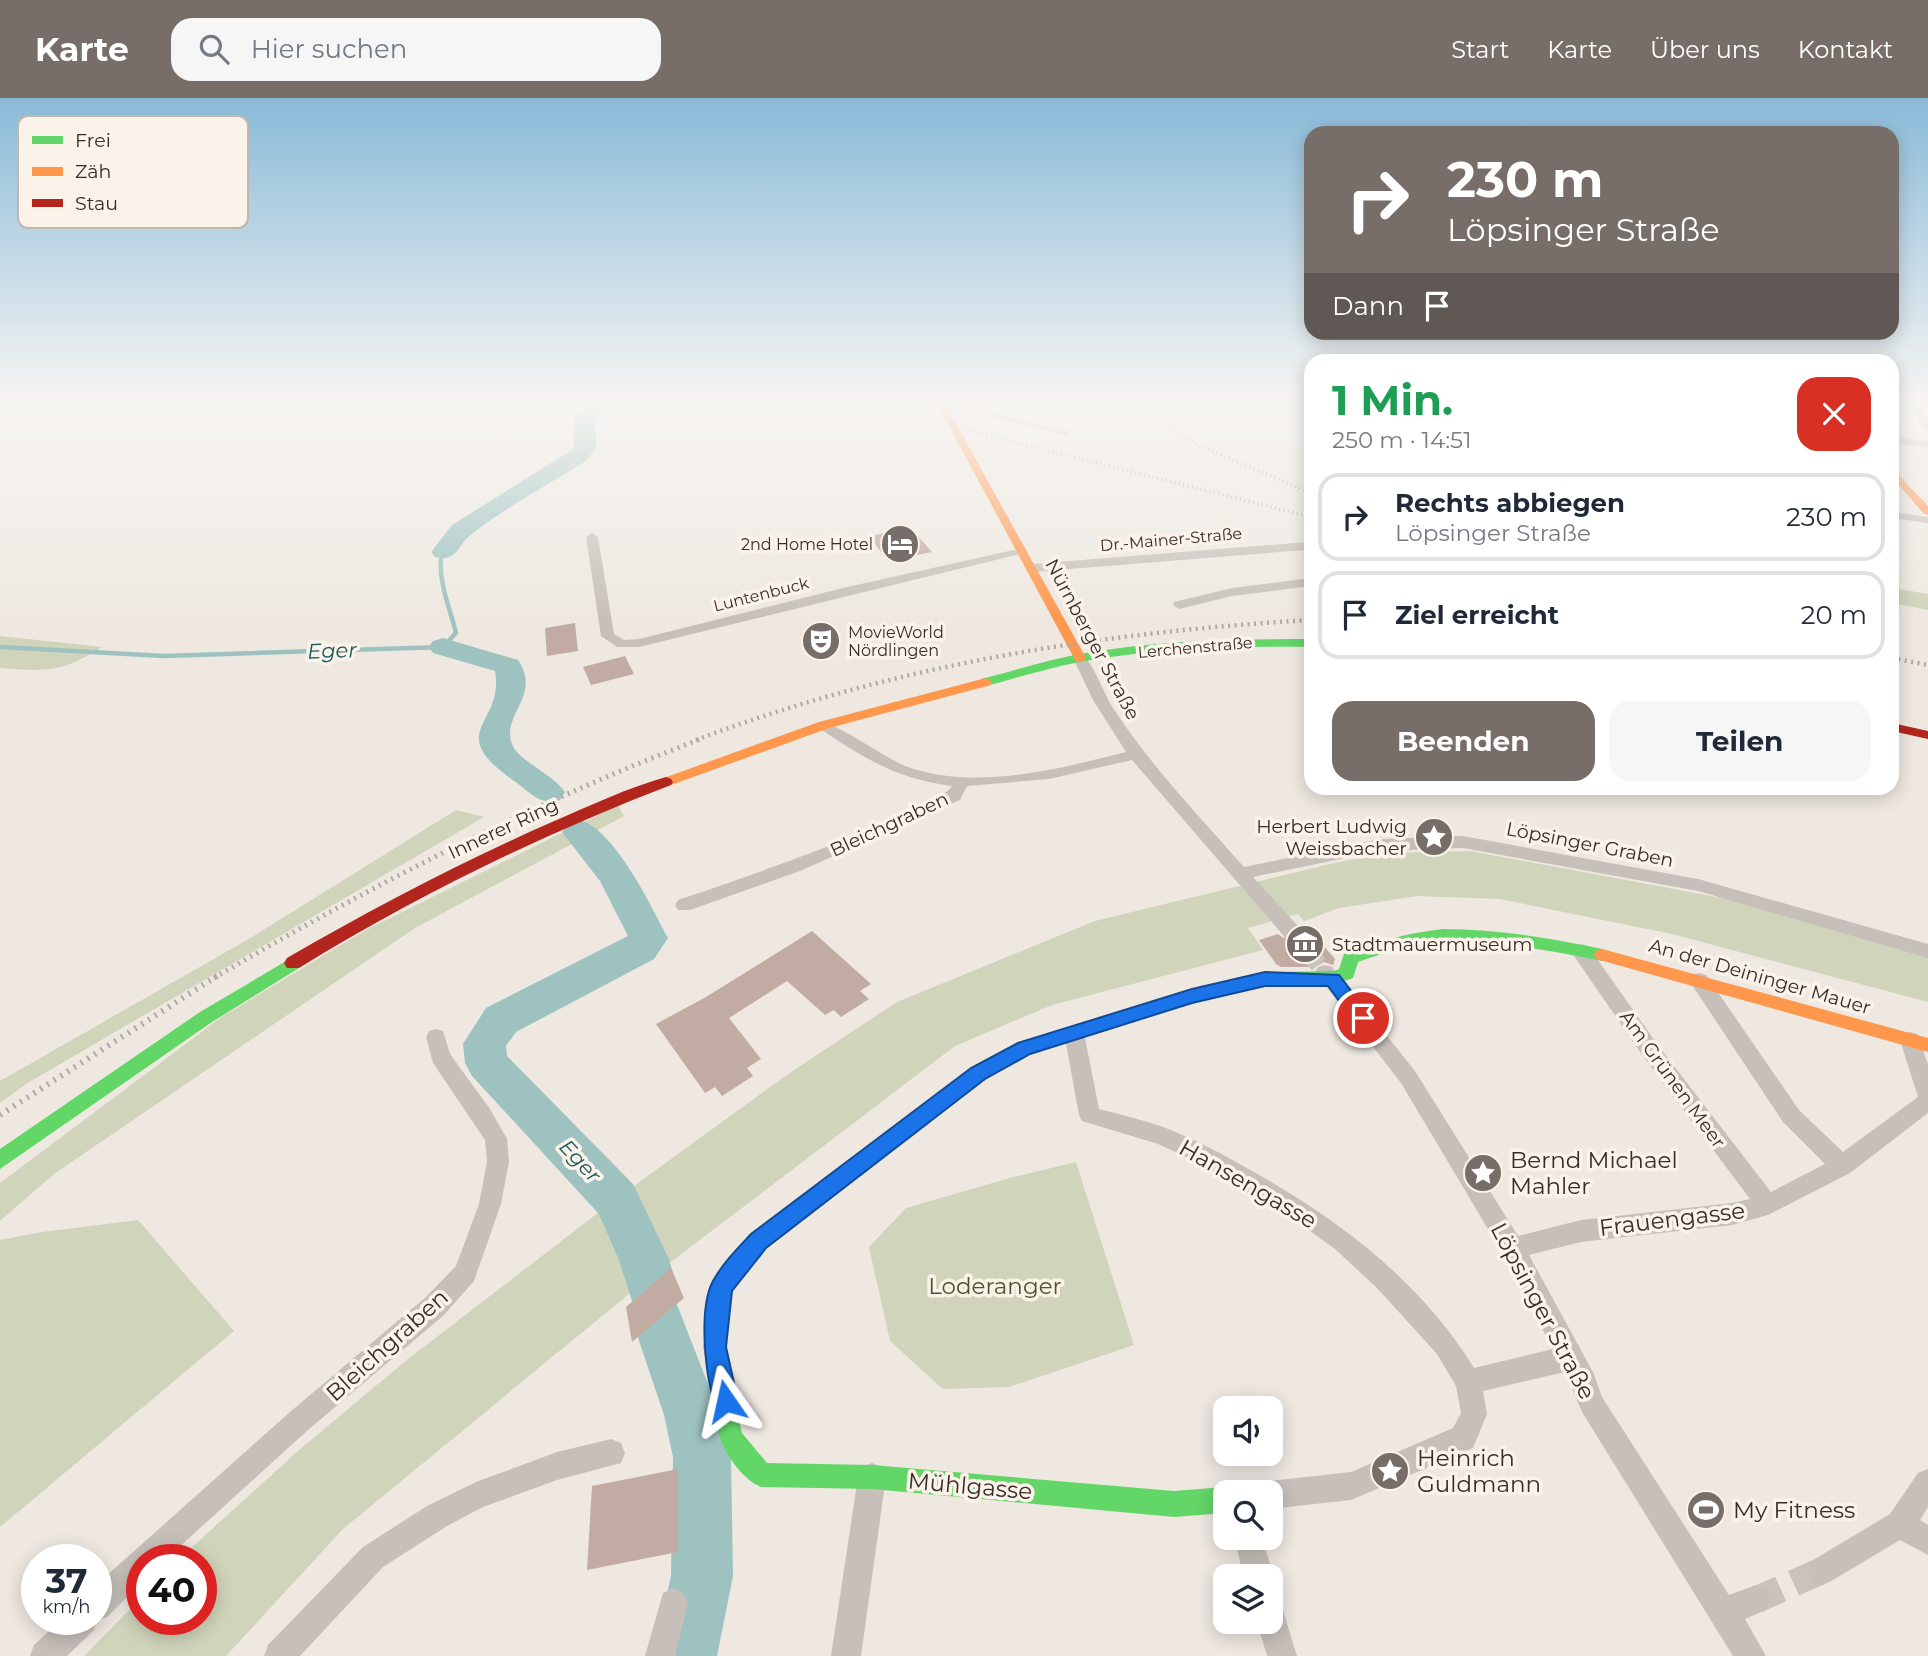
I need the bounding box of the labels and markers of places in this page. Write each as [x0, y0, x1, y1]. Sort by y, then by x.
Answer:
hotel icon: 2nd Home Hotel [879, 523, 921, 565]
place label: 2nd Home Hotel [741, 535, 873, 554]
theatre icon: MovieWorld Nördlingen [800, 620, 842, 662]
place label: MovieWorld Nördlingen [848, 623, 944, 660]
place label: Herbert Ludwig Weissbacher [1256, 815, 1407, 860]
place icon: Herbert Ludwig Weissbacher [1413, 816, 1455, 858]
museum icon: Stadtmauermuseum [1284, 923, 1326, 965]
place label: Stadtmauermuseum [1332, 933, 1532, 956]
pin [1333, 988, 1393, 1048]
place label: Bernd Michael Mahler [1510, 1146, 1678, 1200]
place icon: Bernd Michael Mahler [1462, 1152, 1504, 1194]
place label: Heinrich Guldmann [1417, 1444, 1541, 1498]
place icon: Heinrich Guldmann [1369, 1450, 1411, 1492]
sports icon: My Fitness [1685, 1489, 1727, 1531]
place label: My Fitness [1733, 1496, 1855, 1524]

